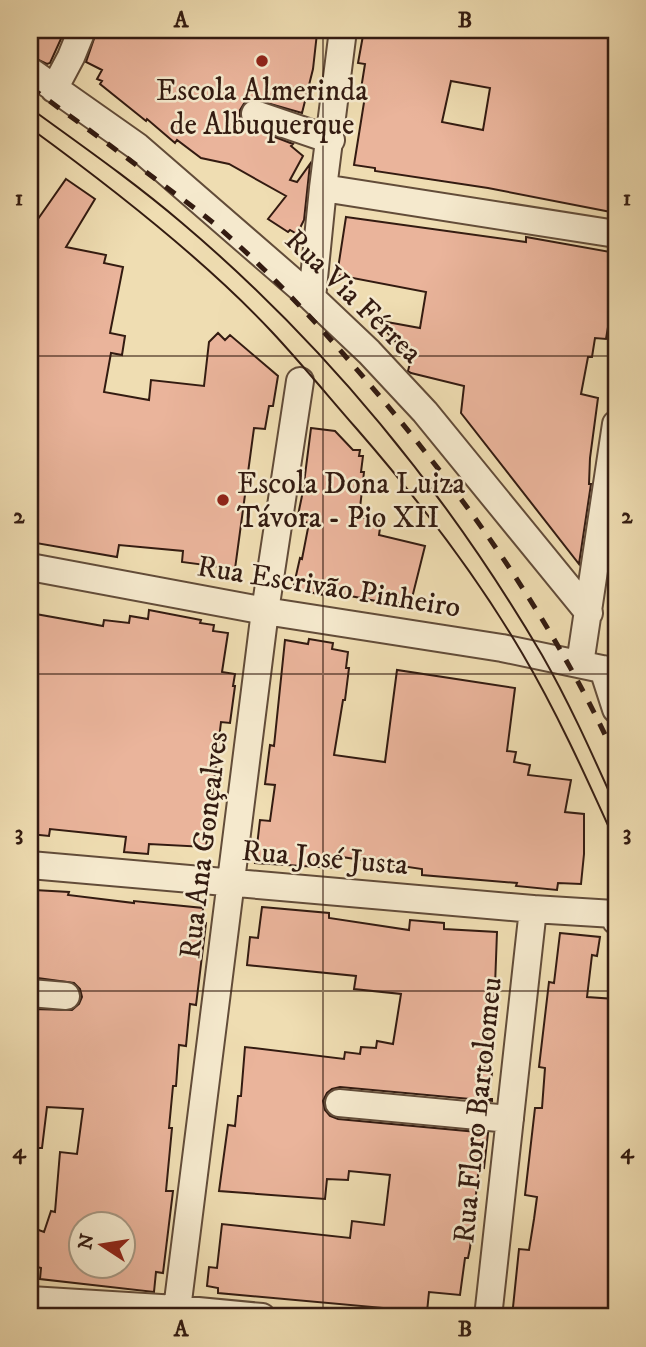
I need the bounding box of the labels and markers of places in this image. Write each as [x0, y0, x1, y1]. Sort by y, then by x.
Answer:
marker: Escola Almerinda de Albuquerque [254, 53, 270, 69]
place label: Escola Almerinda de Albuquerque [156, 73, 368, 144]
place label: Escola Dona Luiza Távora - Pio XII [237, 466, 465, 537]
marker: Escola Dona Luiza Távora - Pio XII [215, 492, 231, 508]

